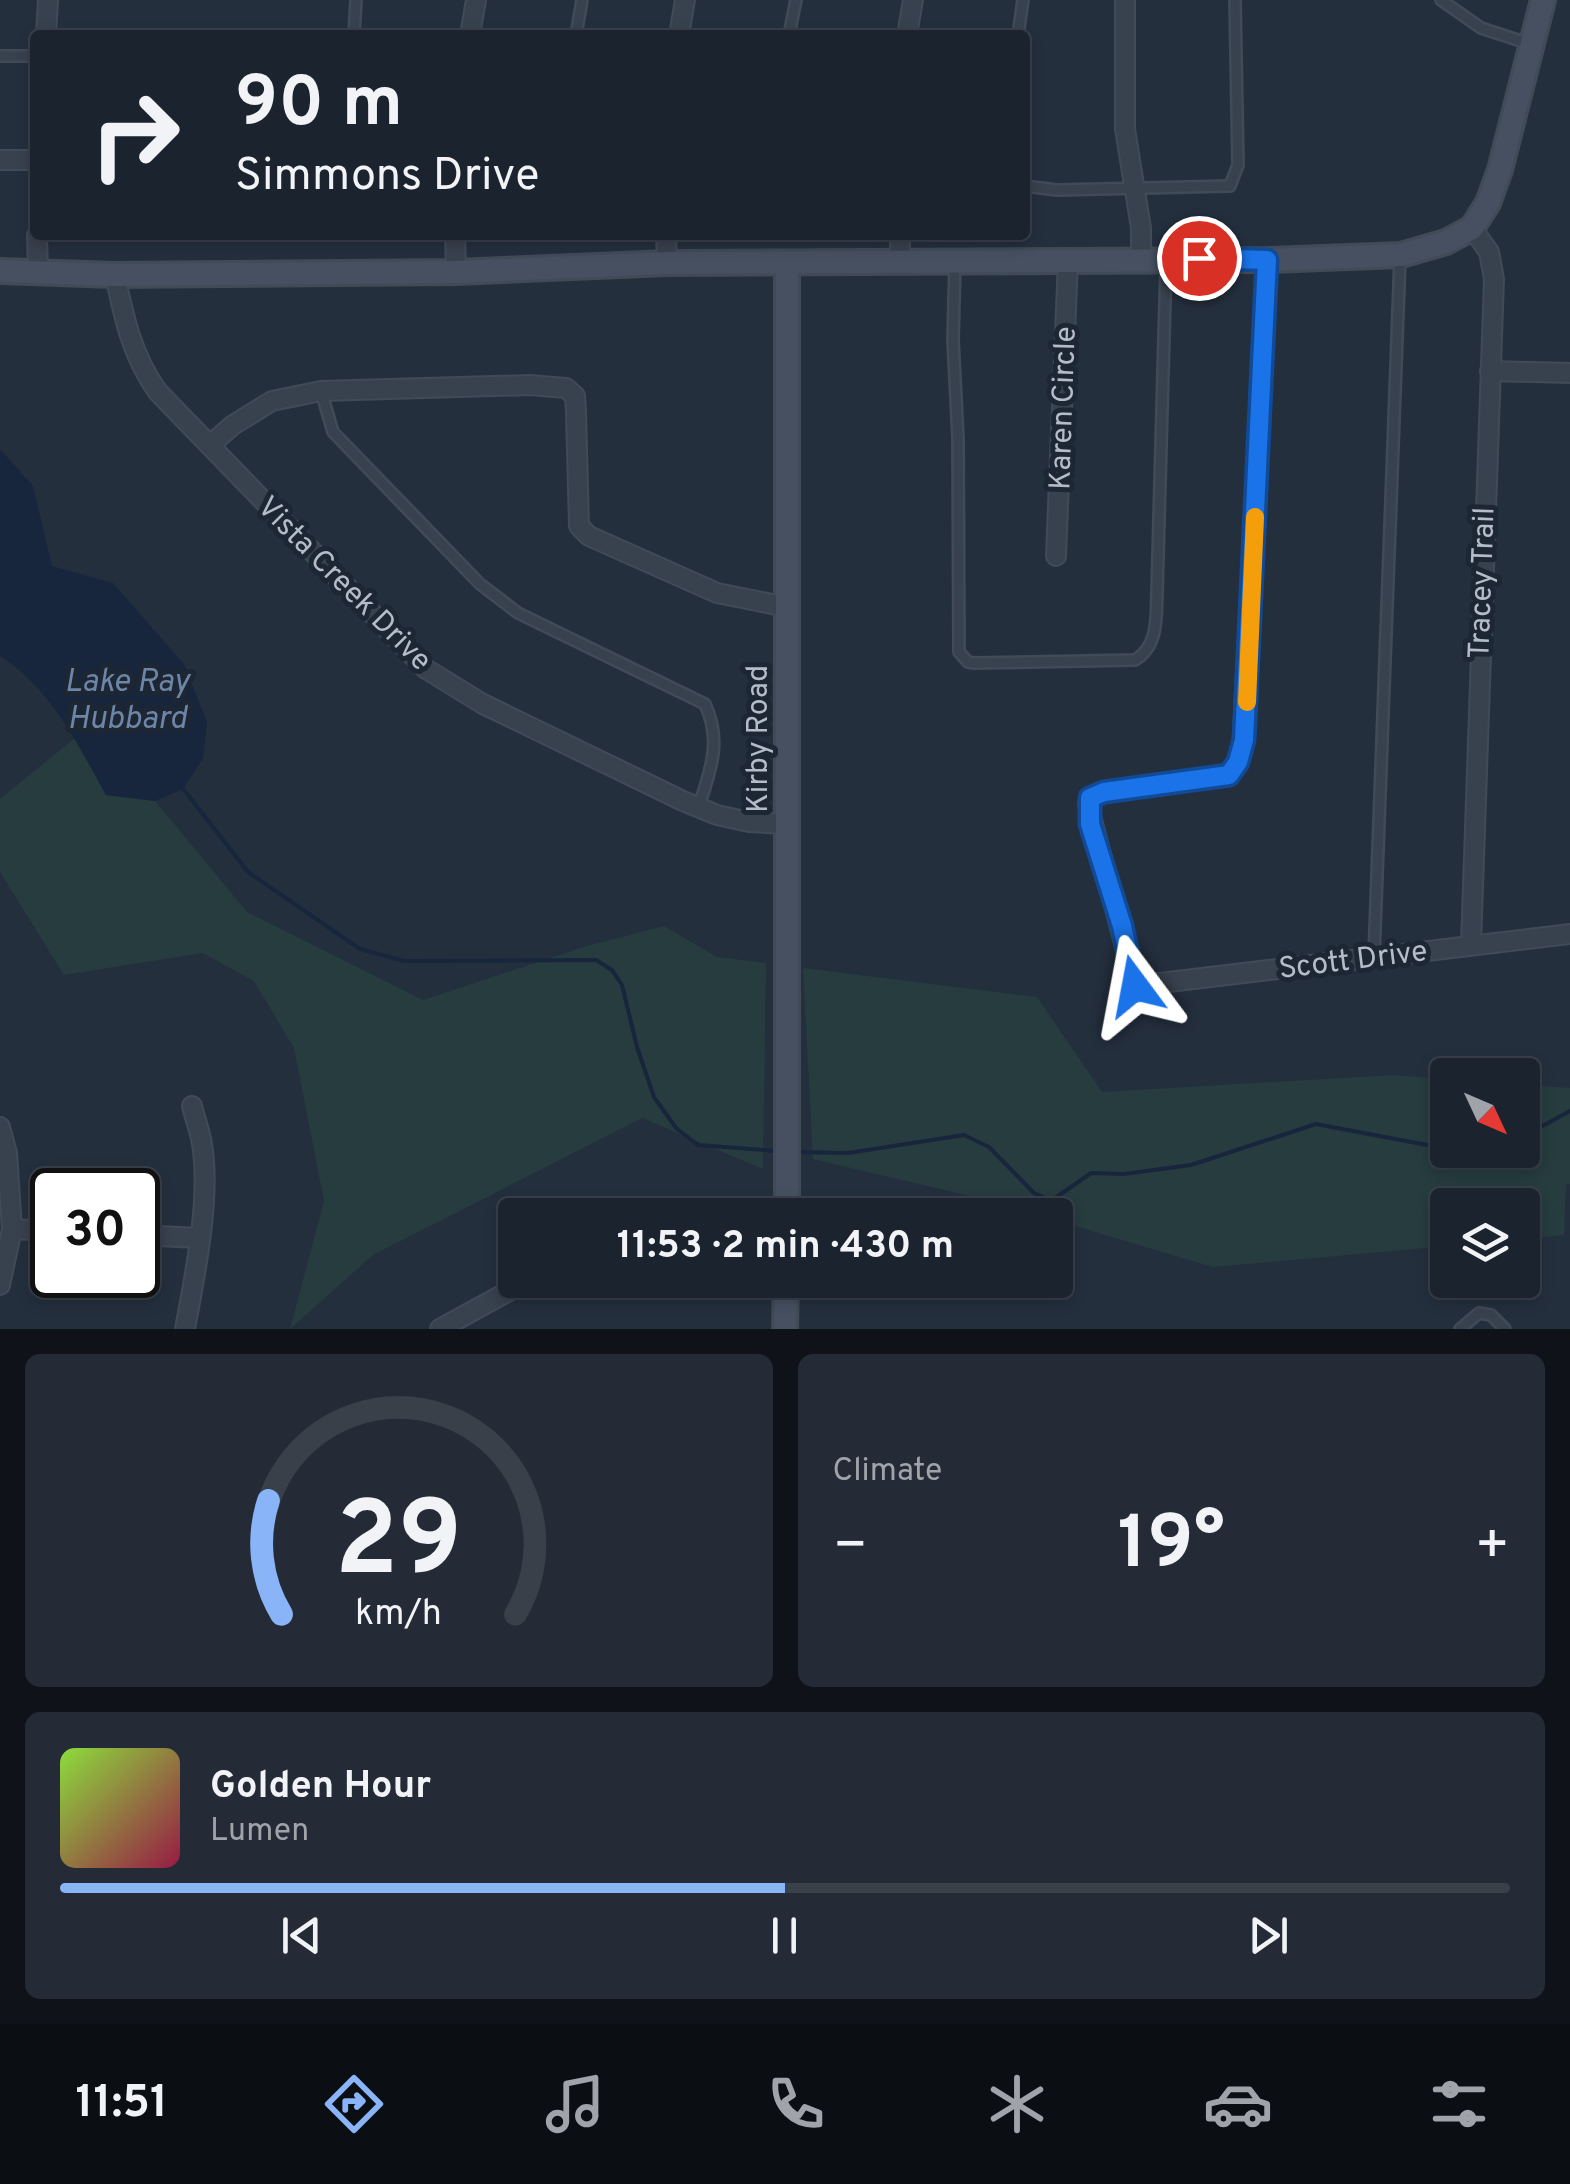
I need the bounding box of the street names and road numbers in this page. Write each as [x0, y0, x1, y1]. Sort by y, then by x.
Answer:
street label: Karen Circle [1043, 326, 1086, 491]
street label: Vista Creek Drive [248, 490, 438, 680]
street label: Tracey Trail [1462, 507, 1505, 660]
street label: Kirby Road [741, 665, 778, 813]
street label: Scott Drive [1277, 934, 1430, 989]

